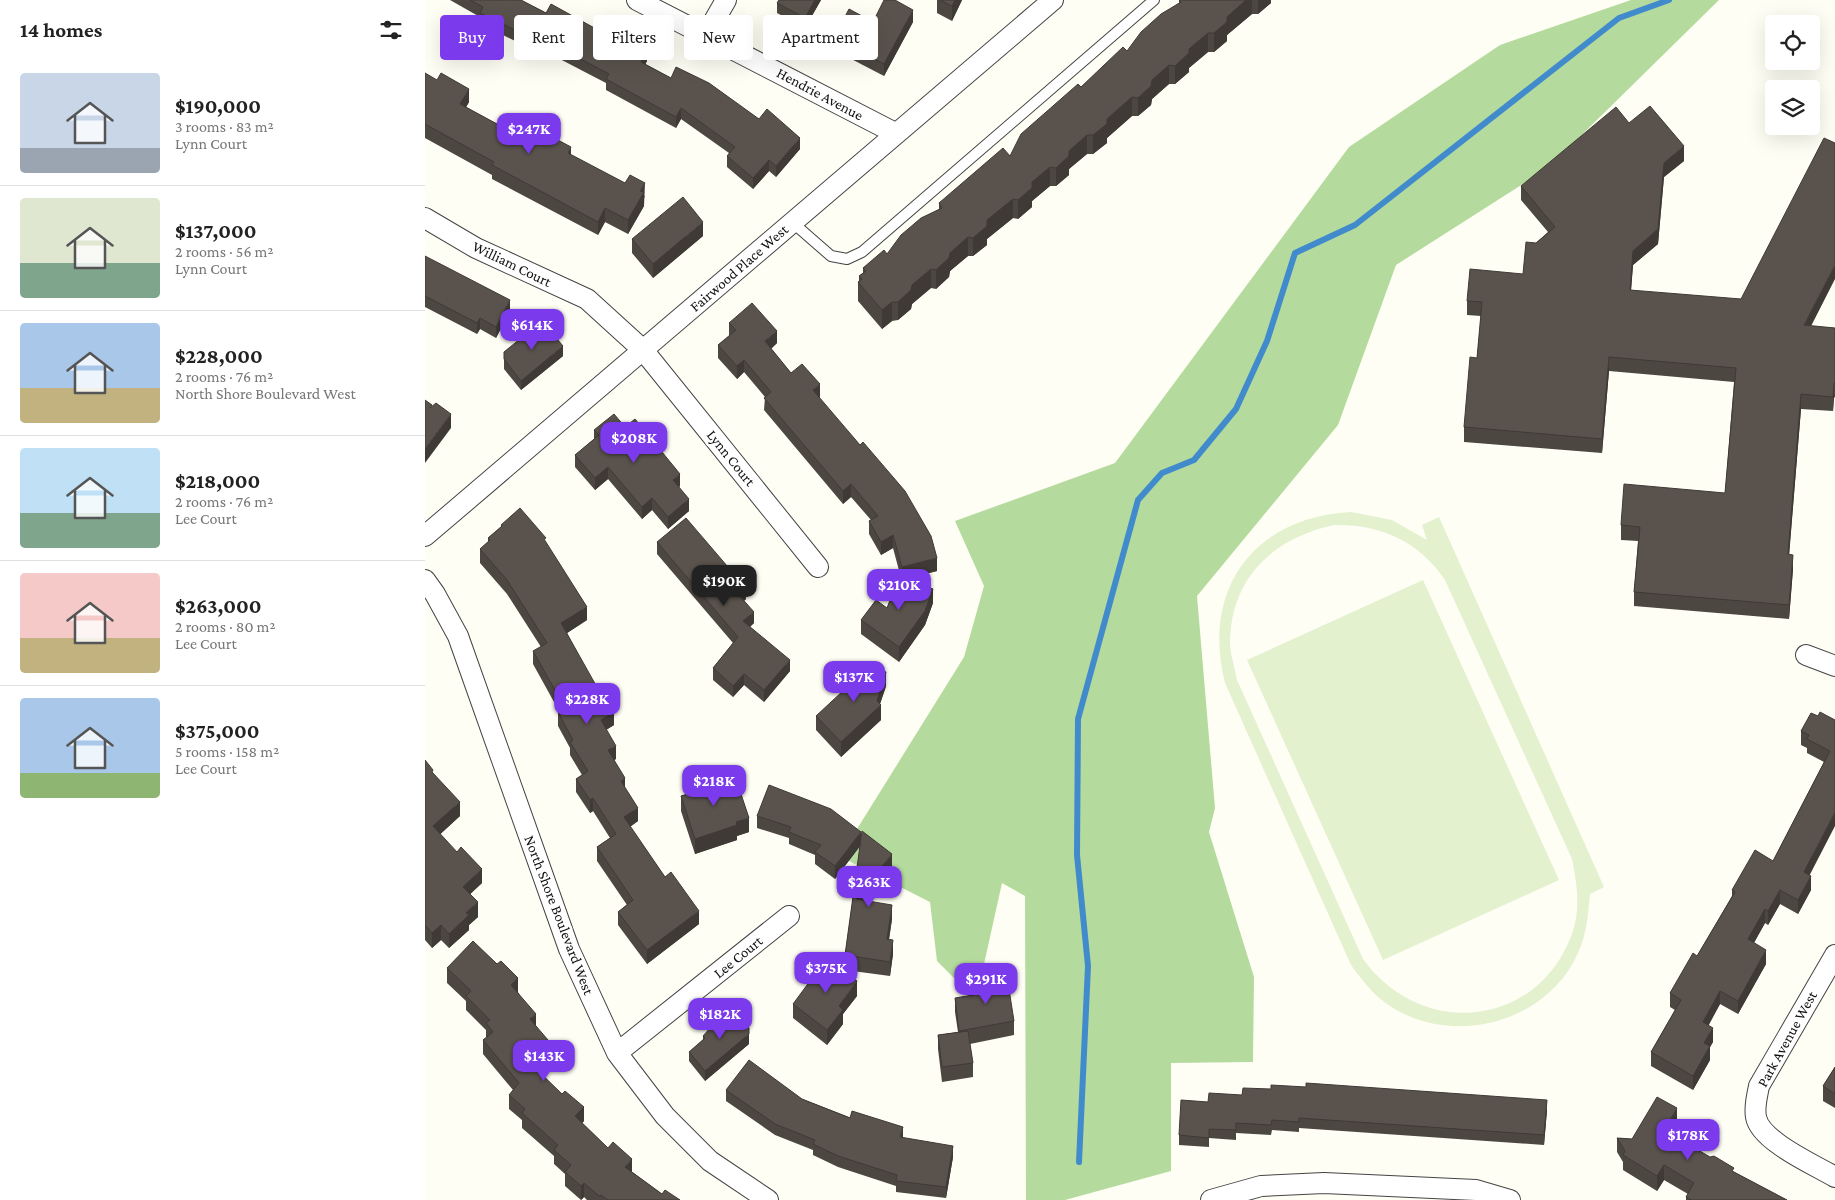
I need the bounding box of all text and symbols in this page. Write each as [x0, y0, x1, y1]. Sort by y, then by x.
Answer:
chip: Buy [440, 15, 504, 60]
chip: Rent [514, 15, 583, 60]
chip: Filters [593, 15, 674, 60]
chip: New [684, 15, 753, 60]
chip: Apartment [763, 15, 878, 60]
map controls [1765, 15, 1820, 135]
button: locate [1765, 15, 1820, 70]
icon: filters [377, 16, 405, 44]
text: 14 homes [20, 18, 102, 42]
street label: Hendrie Avenue [774, 65, 866, 124]
button: layers [1765, 80, 1820, 135]
icon: home [60, 93, 120, 153]
text: $190,000 [175, 94, 261, 118]
pin: $247K [494, 112, 564, 155]
text: 3 rooms · 83 m² [175, 118, 274, 135]
text: $247K [508, 120, 550, 137]
text: Lynn Court [175, 135, 247, 152]
icon: home [60, 218, 120, 278]
text: $137,000 [175, 219, 256, 243]
street label: Fairwood Place West [687, 221, 792, 315]
street label: William Court [470, 238, 555, 290]
text: 2 rooms · 56 m² [175, 243, 274, 260]
text: Lynn Court [175, 260, 247, 277]
pin: $614K [497, 308, 567, 351]
text: $614K [511, 316, 553, 333]
icon: home [60, 343, 120, 403]
text: $228,000 [175, 344, 263, 368]
text: 2 rooms · 76 m² [175, 368, 273, 385]
text: North Shore Boulevard West [175, 385, 356, 402]
pin: $208K [599, 422, 669, 464]
street label: Lynn Court [703, 427, 759, 491]
text: $208K [611, 429, 657, 446]
icon: home [60, 468, 120, 528]
text: $218,000 [175, 469, 260, 493]
text: 2 rooms · 76 m² [175, 493, 273, 510]
text: Lee Court [175, 510, 237, 527]
pin: $190K [689, 564, 759, 607]
pin: $210K [864, 568, 934, 611]
text: $190K [703, 572, 745, 589]
text: $210K [878, 576, 920, 593]
icon: home [60, 593, 120, 653]
text: $263,000 [175, 594, 261, 618]
text: 2 rooms · 80 m² [175, 618, 276, 635]
text: Lee Court [175, 635, 237, 652]
pin: $137K [819, 660, 889, 703]
text: $137K [834, 668, 874, 685]
pin: $228K [552, 682, 622, 725]
text: $228K [565, 690, 609, 707]
icon: home [60, 718, 120, 778]
text: $375,000 [175, 719, 260, 743]
text: 5 rooms · 158 m² [175, 743, 279, 760]
text: Lee Court [175, 760, 237, 777]
pin: $218K [679, 764, 749, 807]
text: $218K [693, 772, 735, 789]
street label: North Shore Boulevard West [521, 833, 597, 998]
pin: $263K [834, 866, 904, 908]
text: $263K [848, 873, 890, 890]
street label: Lee Court [710, 932, 766, 981]
pin: $375K [791, 952, 861, 994]
text: $375K [805, 959, 847, 976]
pin: $291K [951, 962, 1021, 1005]
text: $291K [965, 970, 1007, 987]
street label: Park Avenue West [1754, 987, 1820, 1090]
pin: $182K [685, 998, 755, 1040]
text: $182K [699, 1005, 741, 1022]
pin: $143K [509, 1040, 579, 1082]
text: $143K [524, 1047, 564, 1064]
pin: $178K [1653, 1118, 1723, 1161]
text: $178K [1667, 1126, 1709, 1143]

